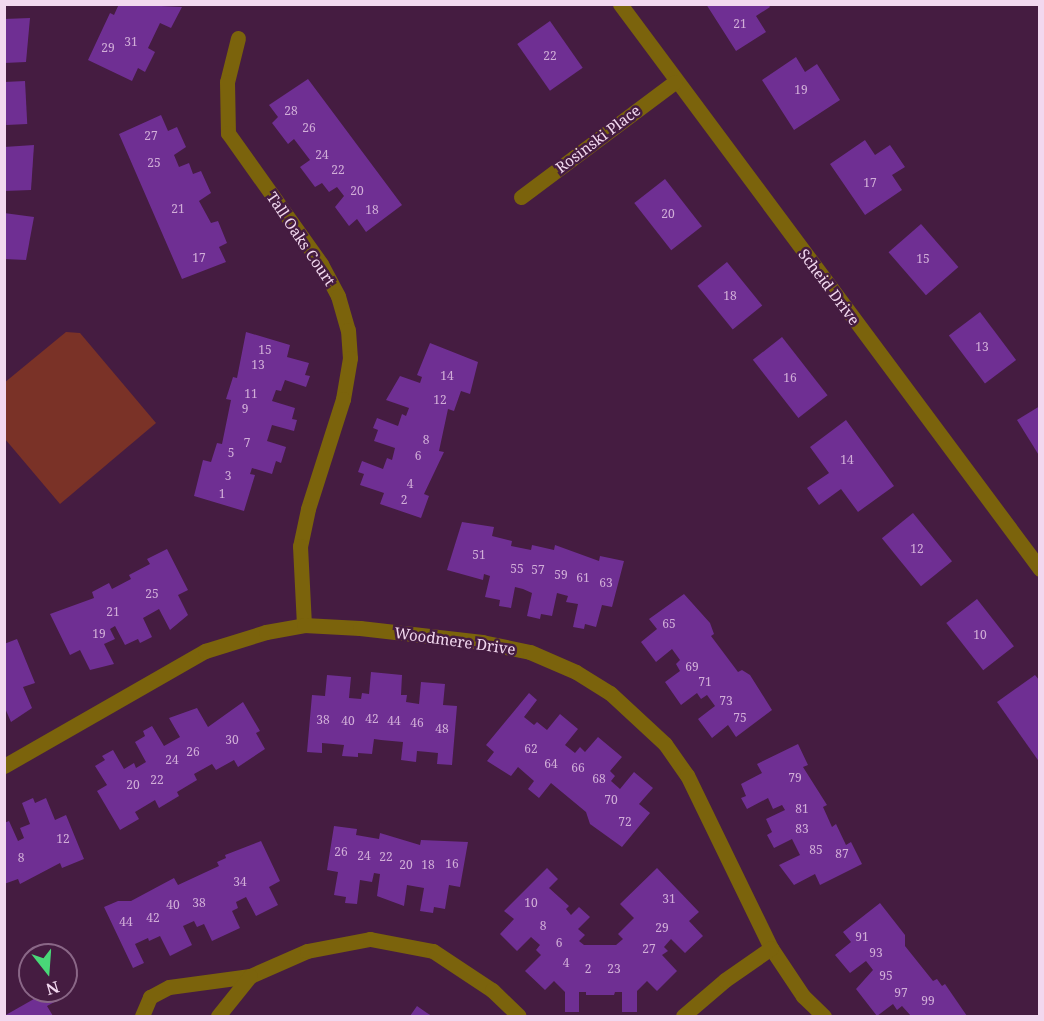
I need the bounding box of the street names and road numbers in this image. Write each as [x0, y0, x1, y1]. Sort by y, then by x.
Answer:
street label: Rosinski Place [552, 101, 644, 177]
street label: Tall Oaks Court [263, 189, 339, 289]
street label: Scheid Drive [795, 245, 863, 329]
street label: Woodmere Drive [393, 624, 517, 658]

